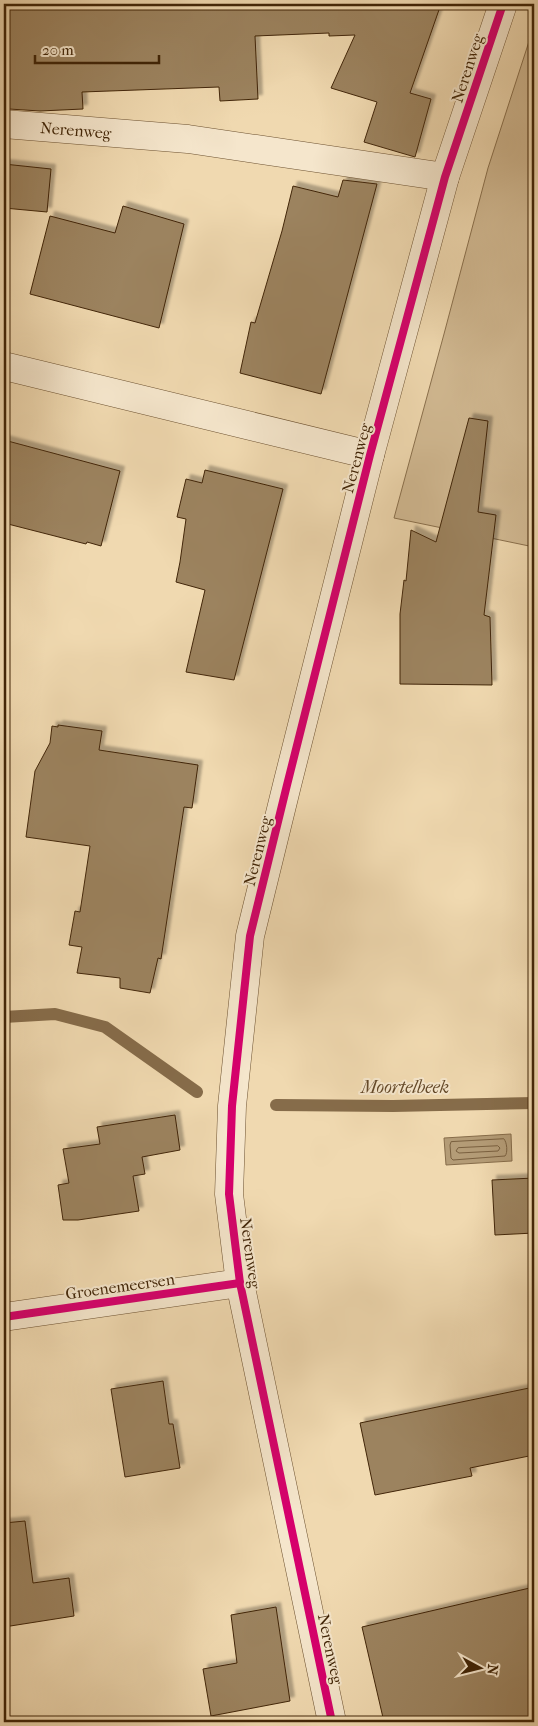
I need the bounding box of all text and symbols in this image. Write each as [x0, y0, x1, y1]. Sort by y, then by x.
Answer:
street label: Nerenweg [447, 31, 488, 105]
scale bar [35, 32, 159, 64]
text: 20 m [42, 41, 74, 59]
street label: Nerenweg [39, 118, 113, 143]
street label: Nerenweg [338, 421, 375, 495]
street label: Nerenweg [240, 814, 275, 888]
water label: Moortelbeek [359, 1077, 449, 1098]
street label: Nerenweg [236, 1216, 265, 1290]
street label: Groenemeersen [64, 1269, 177, 1304]
street label: Nerenweg [314, 1612, 347, 1686]
north arrow [456, 1644, 506, 1694]
text: N [483, 1663, 501, 1676]

